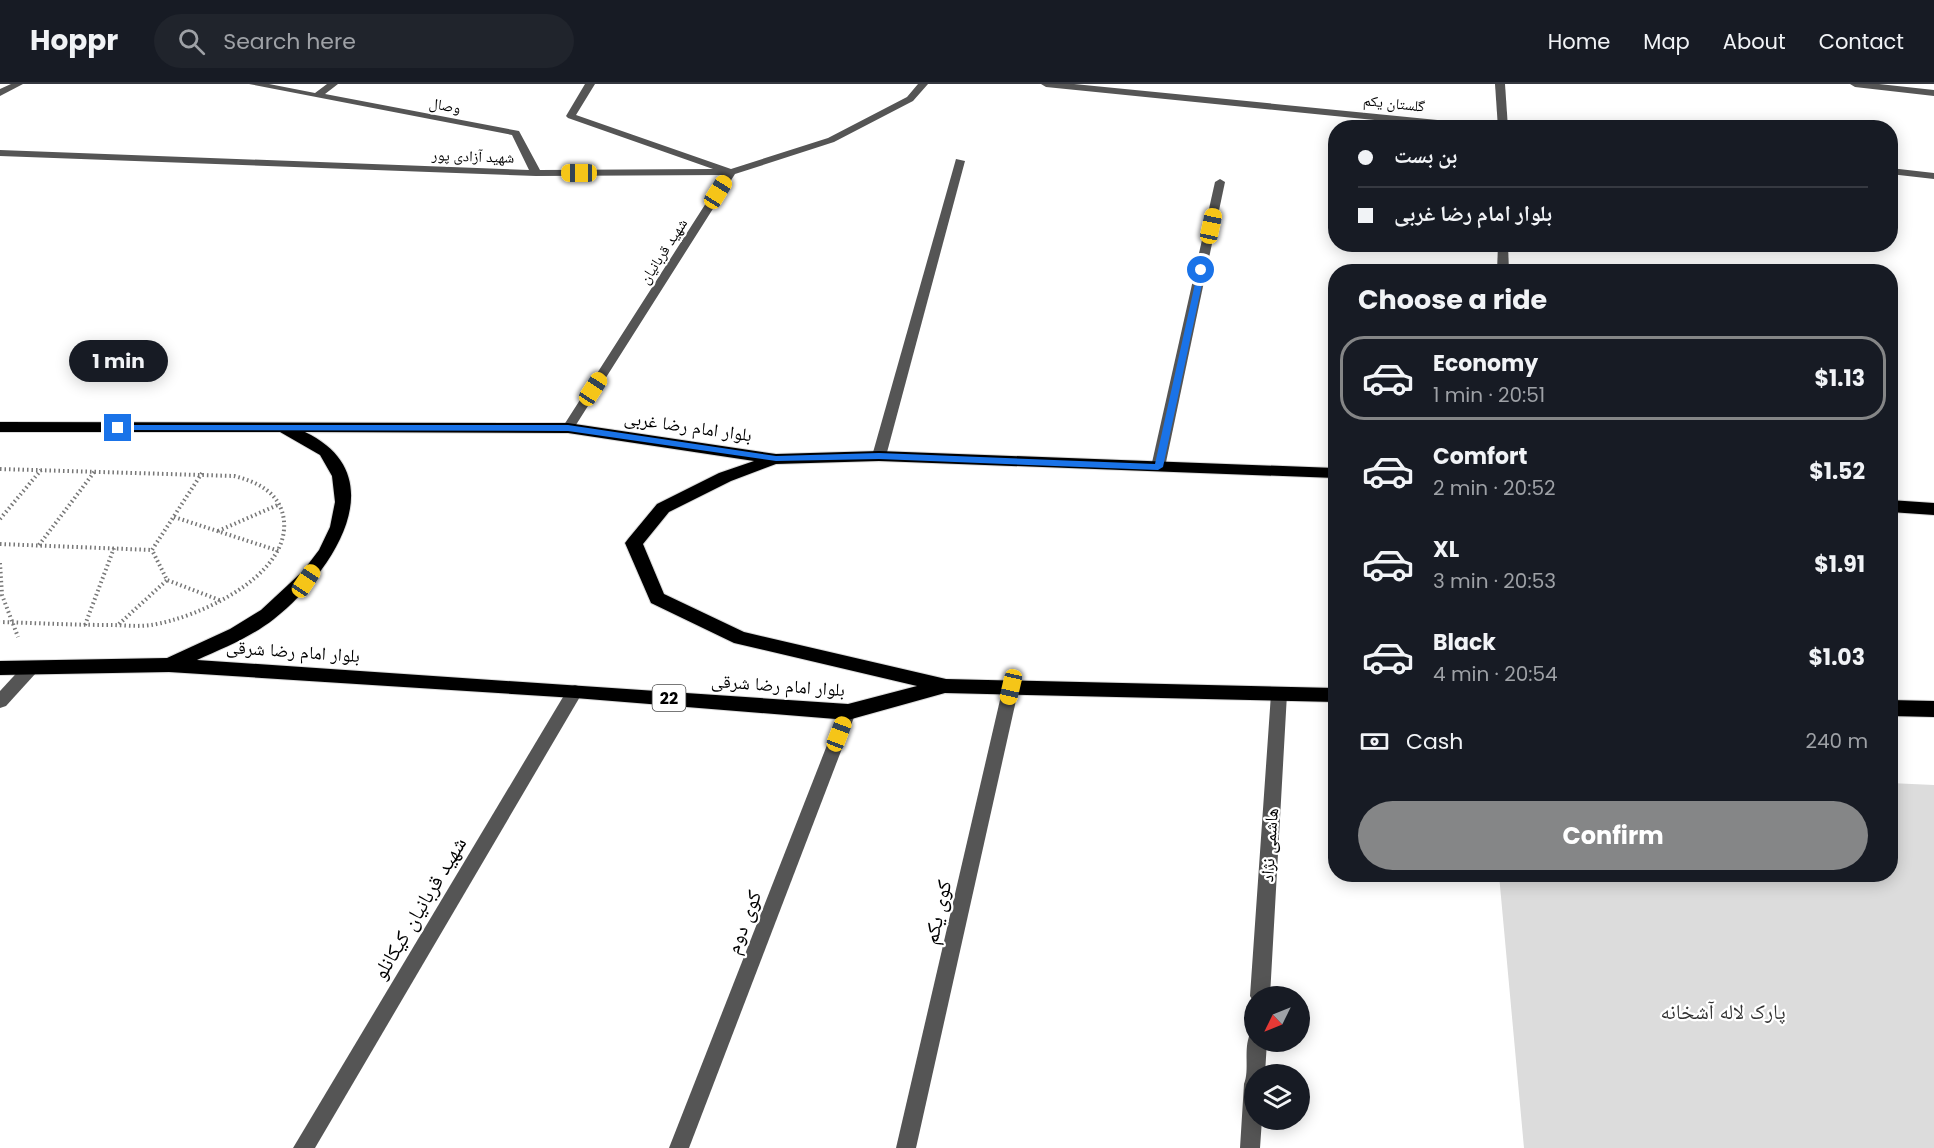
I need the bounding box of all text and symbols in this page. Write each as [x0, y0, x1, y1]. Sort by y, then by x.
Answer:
search box [154, 14, 574, 68]
text: Hoppr [30, 21, 118, 60]
icon: search [175, 25, 208, 58]
text: Search here [223, 26, 356, 57]
text: Home [1548, 27, 1610, 56]
text: Map [1643, 27, 1690, 56]
text: About [1723, 27, 1786, 56]
text: Contact [1819, 27, 1904, 56]
street label: گلستان یکم [1362, 89, 1426, 117]
street label: وصال [428, 92, 462, 118]
text: بن بست [1394, 140, 1457, 171]
street label: شهید آزادی پور [430, 144, 515, 168]
car [561, 164, 597, 182]
car [701, 172, 735, 212]
text: بلوار امام رضا غربی [1394, 198, 1552, 229]
car [1198, 207, 1224, 245]
street label: شهید قربانیان [634, 214, 692, 288]
route start [1187, 256, 1214, 283]
text: Choose a ride [1358, 281, 1547, 318]
callout: 1 min [68, 341, 168, 383]
text: 1 min [92, 347, 145, 375]
text: Economy [1433, 348, 1538, 379]
icon: car [1361, 351, 1415, 405]
text: $1.13 [1814, 363, 1865, 394]
car [576, 369, 610, 409]
text: 1 min · 20:51 [1433, 381, 1545, 409]
street label: بلوار امام رضا غربی [623, 405, 753, 447]
route end [104, 414, 131, 441]
text: Comfort [1433, 441, 1527, 472]
icon: car [1361, 444, 1415, 498]
text: $1.52 [1809, 456, 1865, 487]
text: 2 min · 20:52 [1433, 474, 1555, 502]
text: XL [1433, 534, 1459, 565]
icon: car [1361, 537, 1415, 591]
text: $1.91 [1814, 549, 1865, 580]
car [288, 561, 324, 601]
text: 3 min · 20:53 [1433, 567, 1556, 595]
text: Black [1433, 627, 1496, 658]
icon: car [1361, 630, 1415, 684]
street label: بلوار امام رضا شرقی [225, 634, 361, 668]
text: $1.03 [1808, 642, 1865, 673]
text: 4 min · 20:54 [1433, 660, 1558, 688]
car [998, 667, 1024, 707]
street label: بلوار امام رضا شرقی [710, 668, 846, 702]
road number: 22 [652, 685, 686, 711]
car [824, 714, 854, 754]
icon: cash [1358, 725, 1391, 758]
text: Cash [1406, 726, 1463, 757]
text: 240 m [1805, 727, 1868, 755]
button: Confirm [1358, 801, 1868, 870]
street label: هاشمی نژاد [1254, 807, 1284, 883]
street label: شهید قربانیان کیکانلو [365, 831, 473, 985]
street label: کوی یکم [916, 877, 959, 947]
street label: کوی دوم [718, 886, 768, 958]
north arrow [1244, 986, 1310, 1052]
map controls [1244, 986, 1310, 1130]
park label: پارک لاله آشخانه [1660, 997, 1786, 1026]
button: layers [1244, 1064, 1310, 1130]

